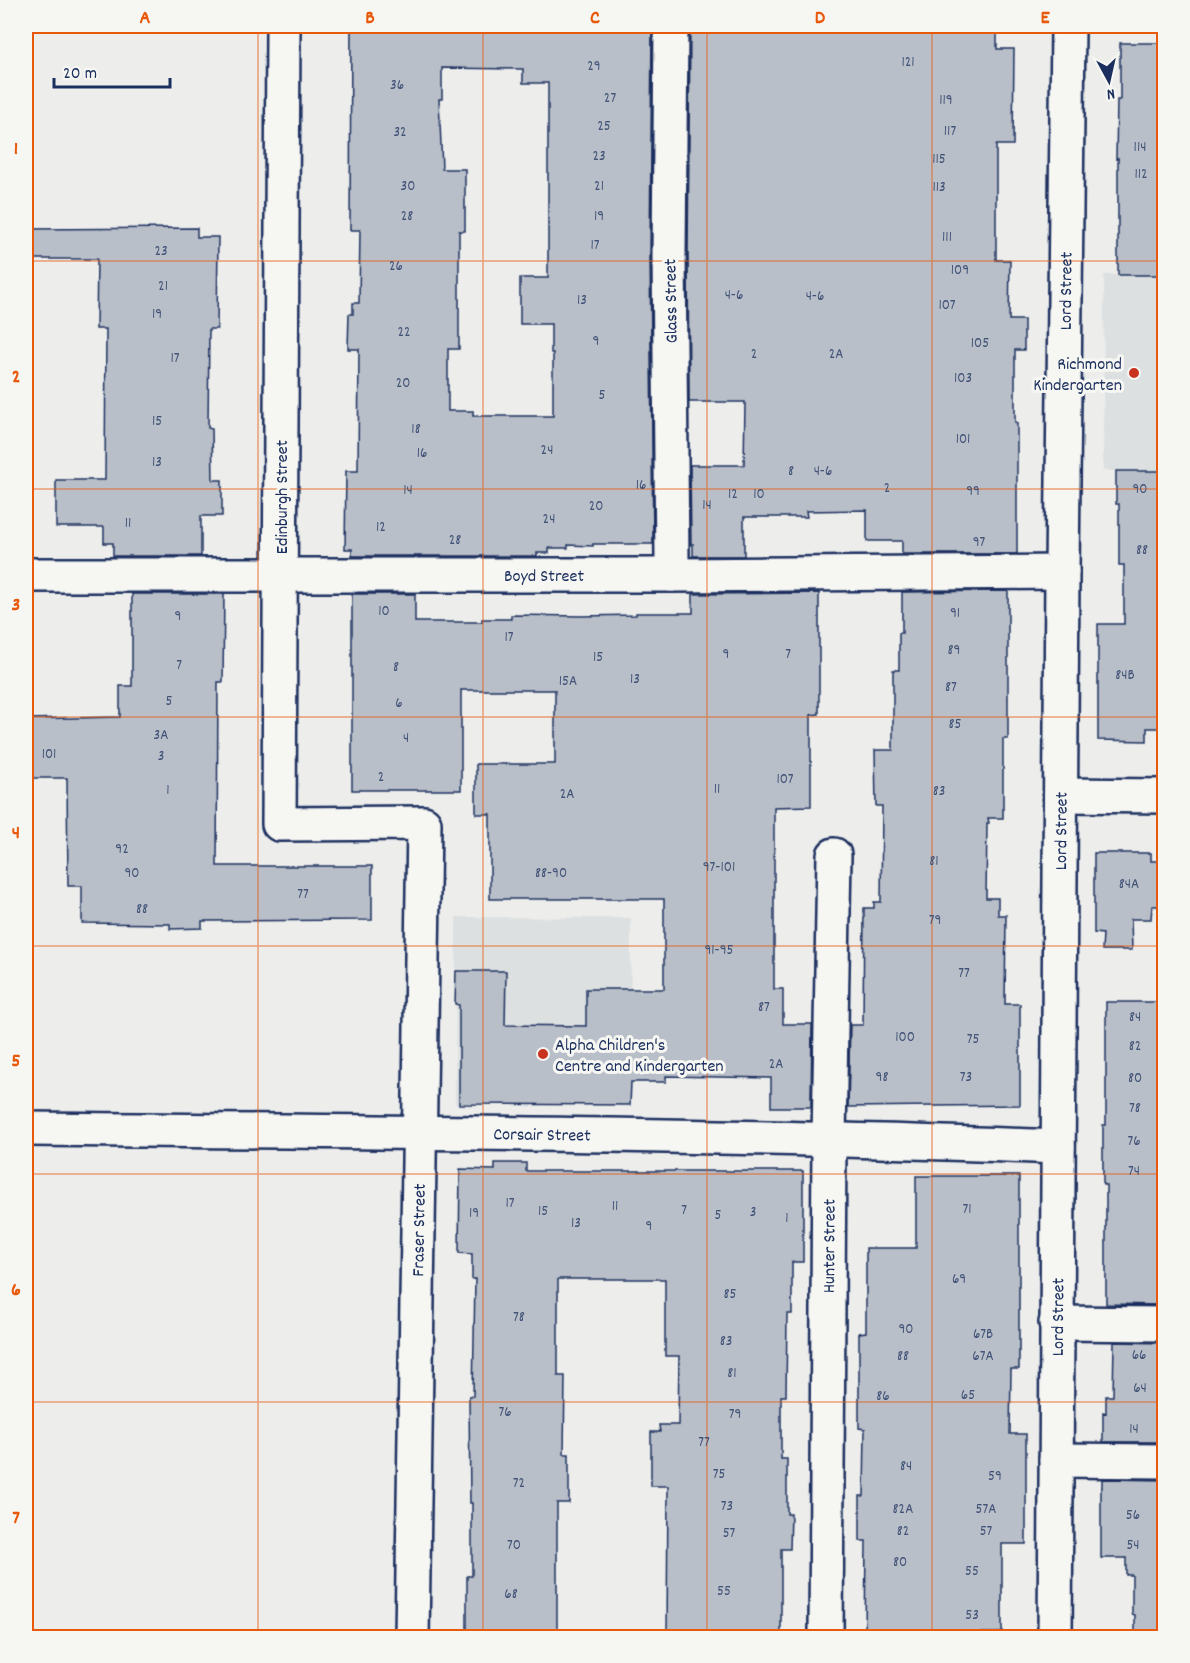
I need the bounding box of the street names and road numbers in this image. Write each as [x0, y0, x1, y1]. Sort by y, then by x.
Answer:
street label: Lord Street [1055, 251, 1081, 330]
street label: Glass Street [659, 258, 686, 344]
street label: Edinburgh Street [271, 439, 296, 554]
street label: Boyd Street [504, 565, 584, 590]
street label: Lord Street [1050, 791, 1076, 870]
street label: Corsair Street [493, 1123, 591, 1150]
street label: Fraser Street [407, 1183, 434, 1277]
street label: Hunter Street [818, 1198, 844, 1293]
street label: Lord Street [1047, 1277, 1072, 1356]

